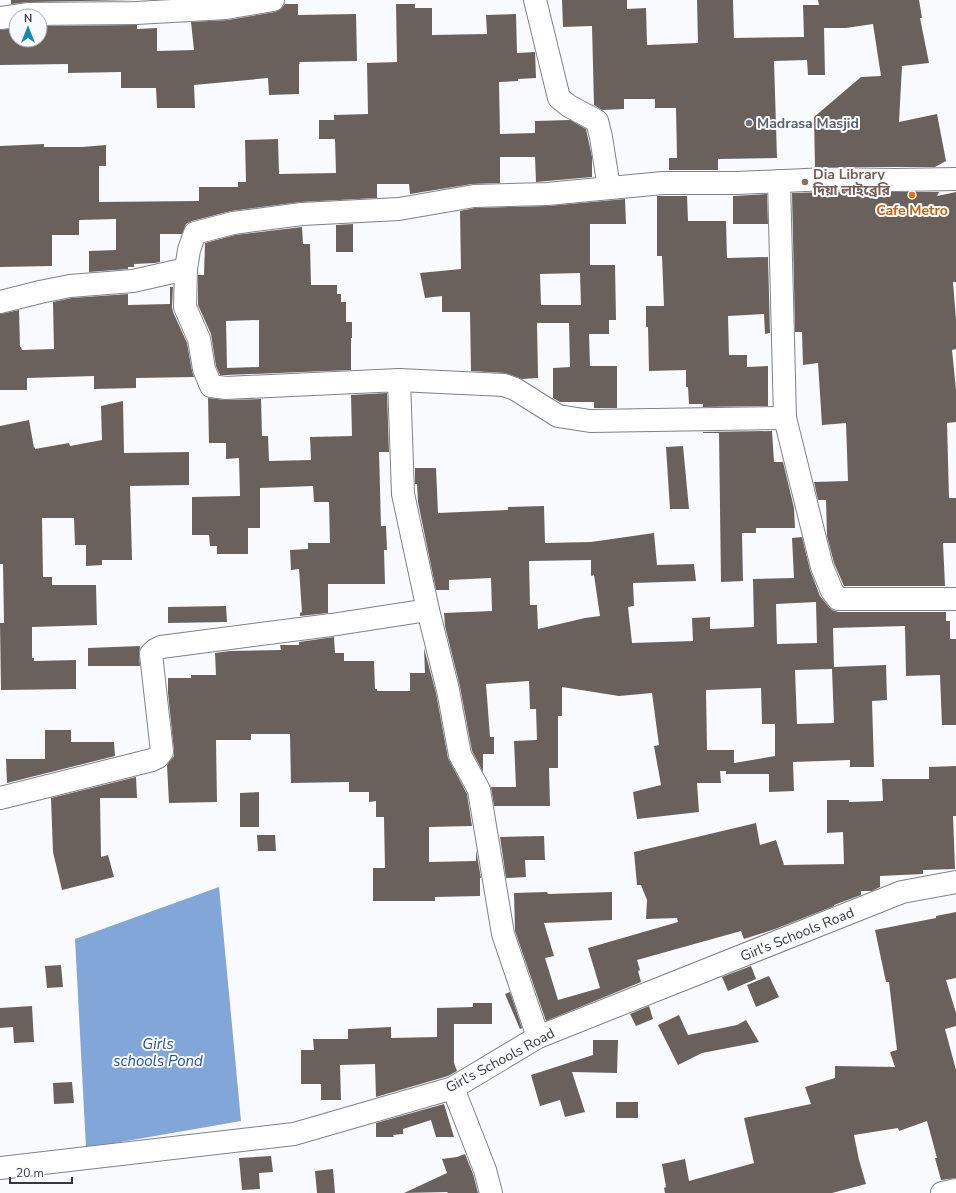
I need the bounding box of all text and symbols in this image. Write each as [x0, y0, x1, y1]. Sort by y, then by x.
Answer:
north arrow [8, 8, 48, 48]
text: N [24, 11, 32, 26]
place label: Madrasa Masjid [757, 114, 859, 133]
marker: Madrasa Masjid [744, 118, 754, 128]
place label: Dia Library দিয়া লাইব্রেরি [812, 165, 890, 200]
marker: Dia Library দিয়া লাইব্রেরি [800, 177, 810, 187]
marker: Cafe Metro [907, 190, 917, 200]
place label: Cafe Metro [876, 201, 948, 220]
street label: Girl's Schools Road [737, 903, 857, 966]
street label: Girl's Schools Road [442, 1024, 558, 1097]
water label: Girls schools Pond [113, 1034, 203, 1071]
scale bar [10, 1159, 72, 1185]
text: 20 m [16, 1165, 44, 1181]

